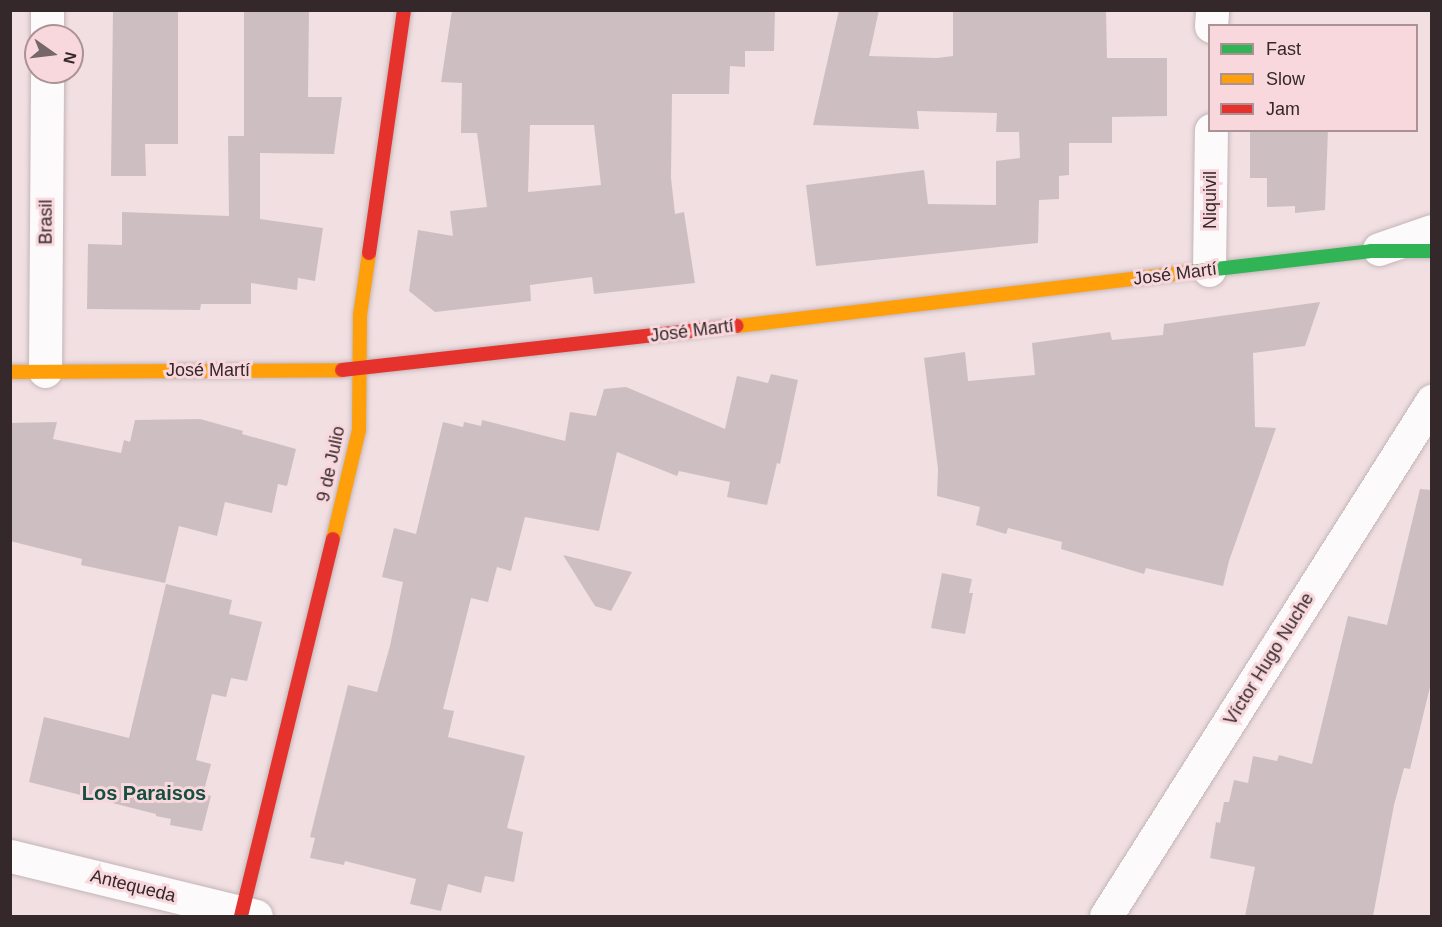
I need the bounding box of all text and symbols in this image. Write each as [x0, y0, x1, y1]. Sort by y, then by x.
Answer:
north arrow [24, 24, 84, 84]
legend [1208, 24, 1418, 132]
text: Fast [1266, 39, 1301, 59]
text: N [60, 50, 80, 66]
text: Slow [1266, 69, 1305, 89]
text: Jam [1266, 99, 1300, 119]
street label: Niquivil [1199, 171, 1221, 229]
street label: Brasil [35, 199, 57, 245]
street label: José Martí [1132, 258, 1218, 290]
street label: José Martí [649, 315, 735, 347]
street label: José Martí [166, 359, 250, 381]
street label: 9 de Julio [312, 424, 350, 504]
street label: Víctor Hugo Nuche [1220, 589, 1318, 729]
district label: Los Paraisos [82, 781, 206, 805]
street label: Antequeda [88, 865, 178, 907]

